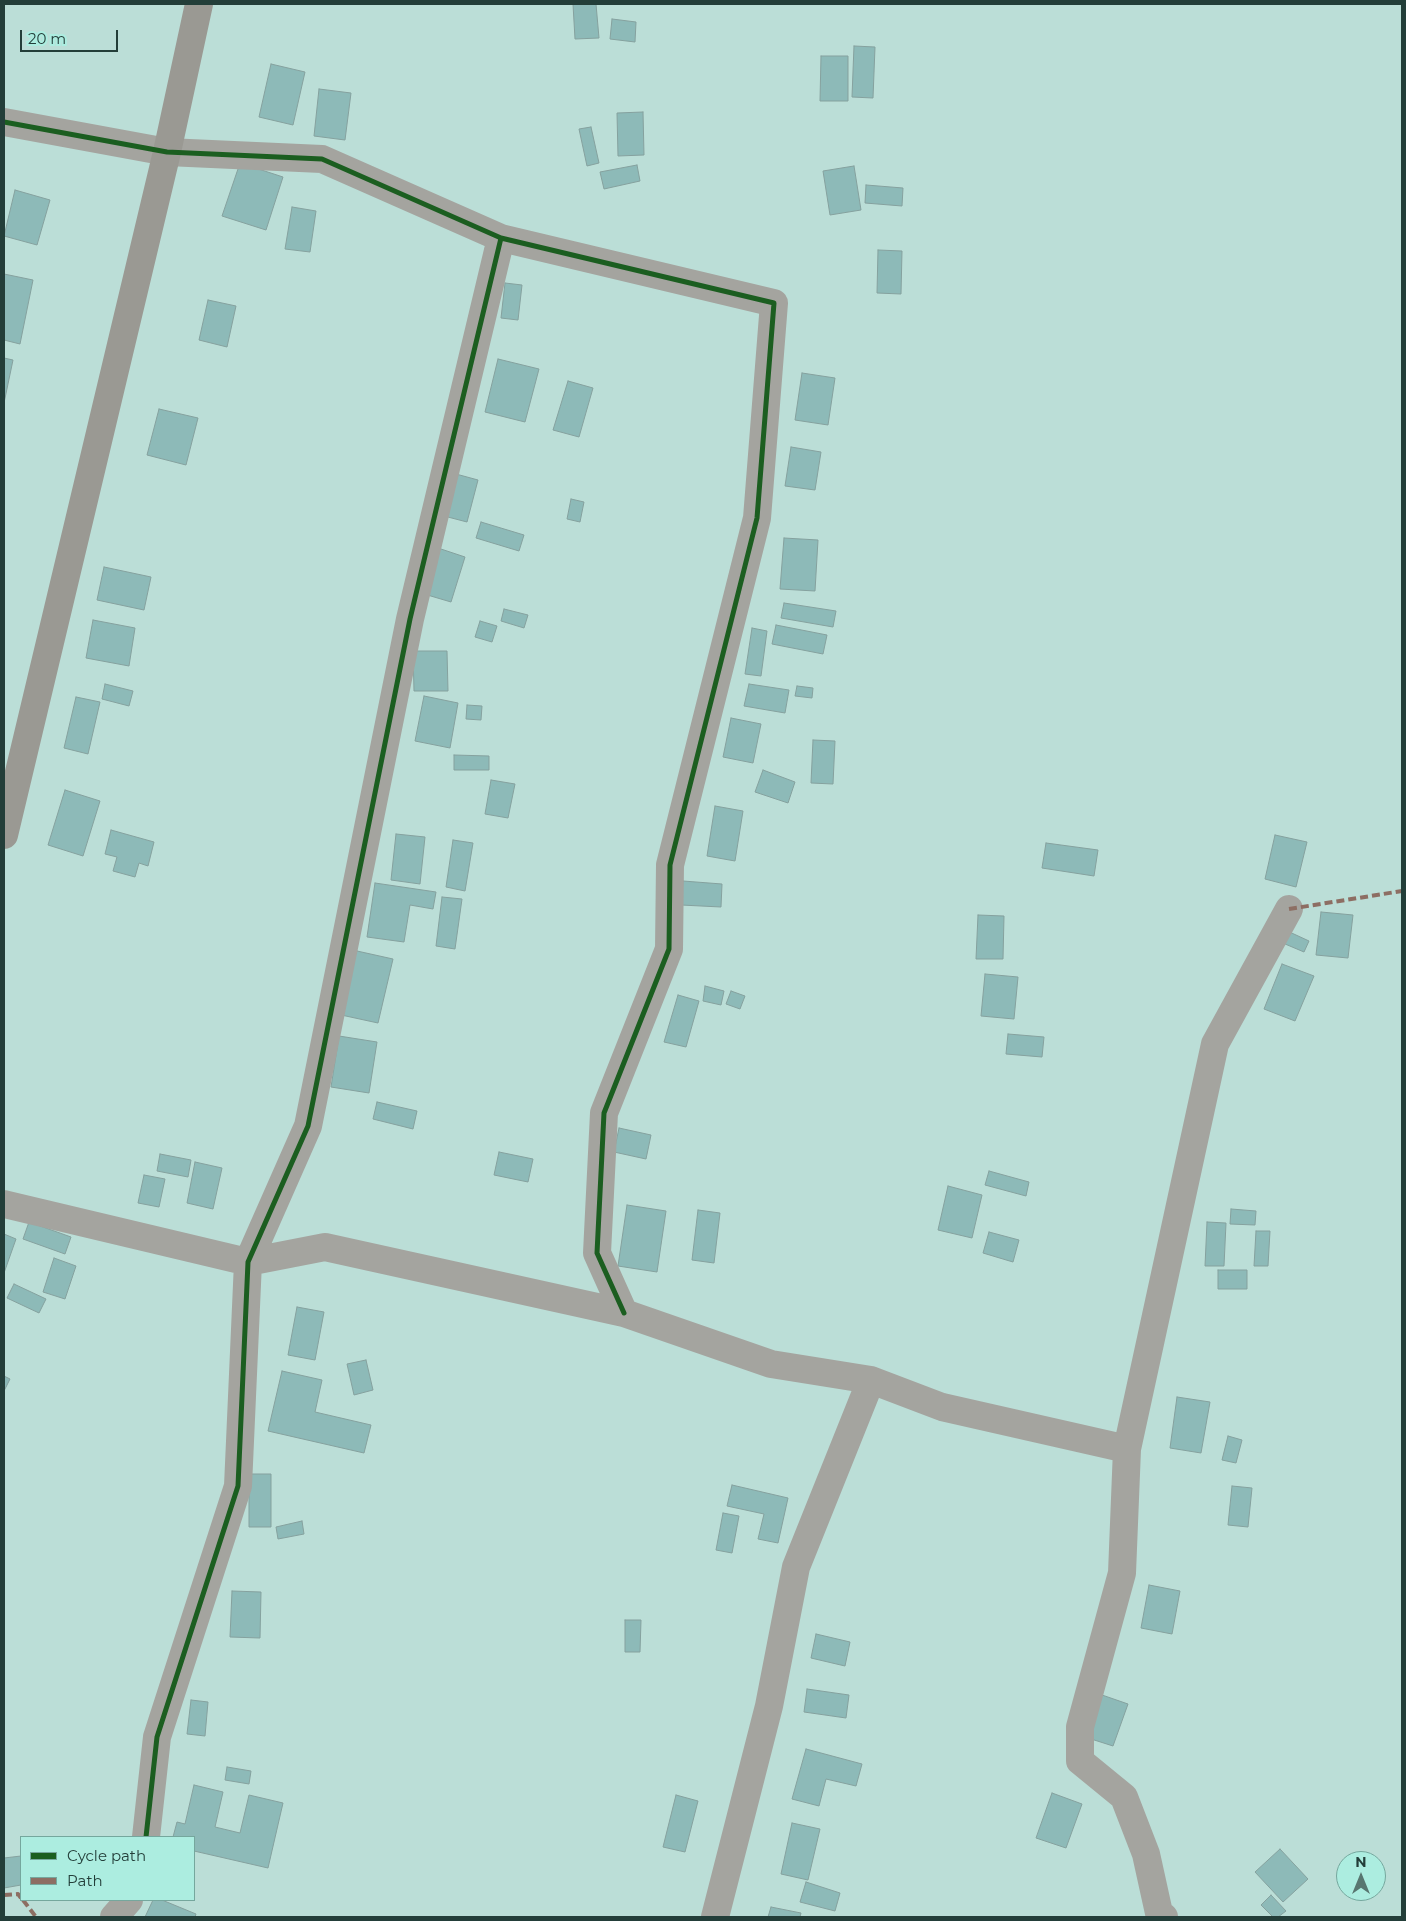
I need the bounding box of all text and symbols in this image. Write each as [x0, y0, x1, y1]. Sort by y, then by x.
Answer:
scale bar [22, 20, 120, 52]
text: 20 m [28, 29, 66, 48]
legend [20, 1836, 195, 1901]
text: Cycle path [67, 1846, 146, 1865]
north arrow [1336, 1851, 1386, 1901]
text: N [1355, 1853, 1367, 1871]
text: Path [67, 1871, 103, 1890]

